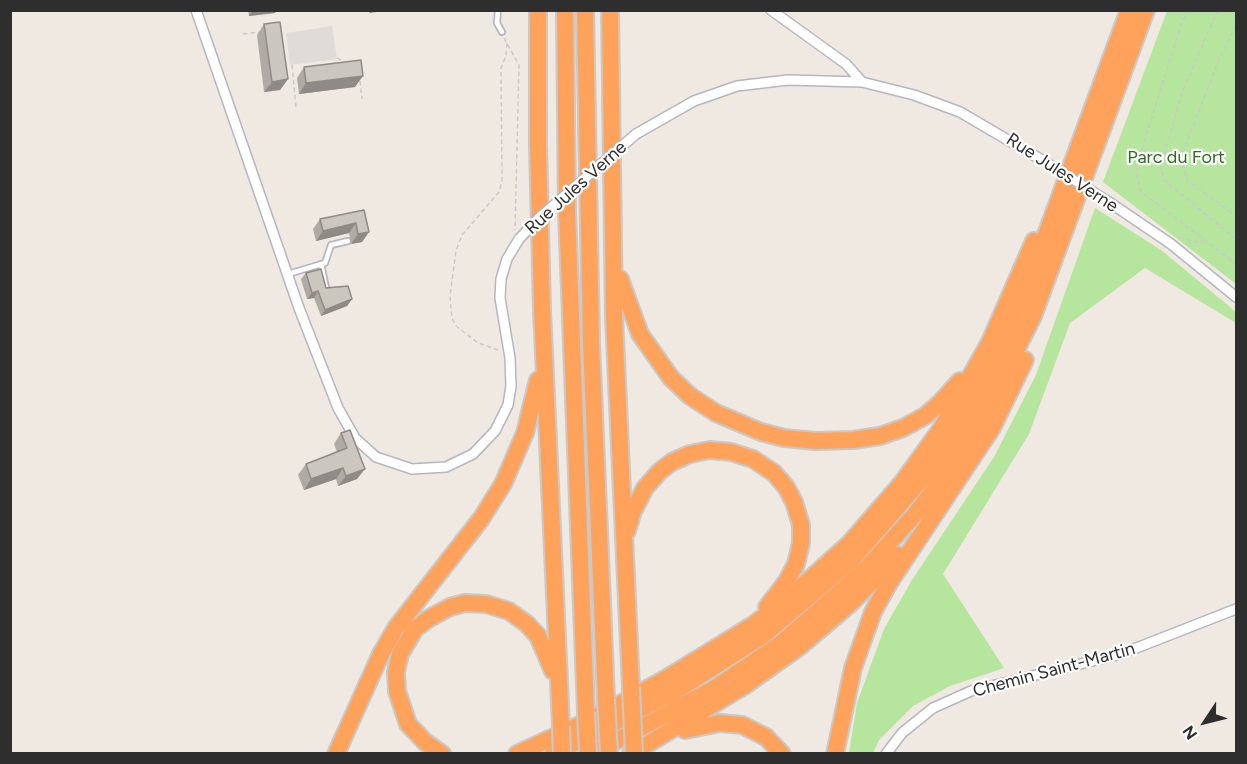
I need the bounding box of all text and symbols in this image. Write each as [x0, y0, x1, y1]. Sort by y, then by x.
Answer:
street label: Rue Jules Verne [1002, 129, 1122, 217]
street label: Rue Jules Verne [521, 137, 631, 239]
park label: Parc du Fort [1127, 147, 1225, 169]
street label: Chemin Saint-Martin [970, 638, 1138, 702]
north arrow [1175, 692, 1235, 752]
text: N [1179, 722, 1201, 743]

